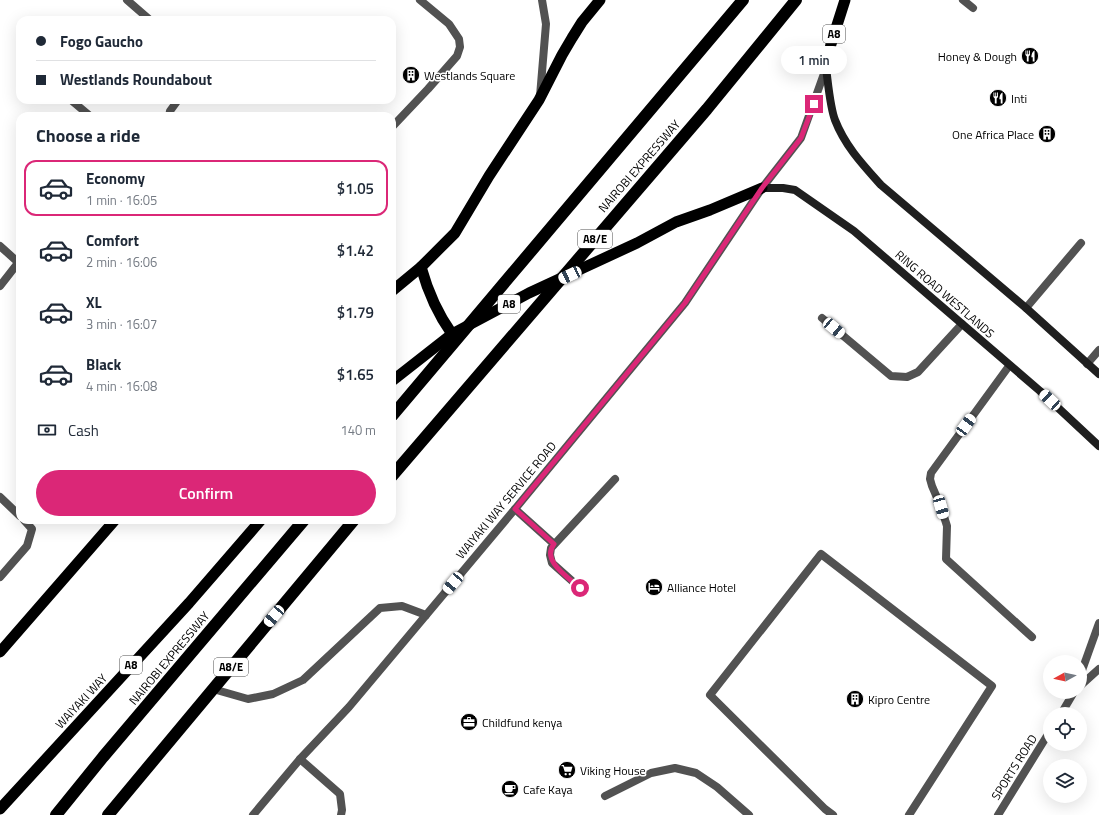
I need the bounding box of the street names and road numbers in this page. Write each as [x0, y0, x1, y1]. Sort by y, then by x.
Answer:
road number: A8 [823, 25, 845, 43]
street label: NAIROBI EXPRESSWAY [593, 115, 685, 217]
road number: A8/E [578, 230, 612, 248]
street label: RING ROAD WESTLANDS [891, 245, 999, 343]
road number: A8 [498, 295, 520, 313]
street label: WAIYAKI WAY SERVICE ROAD [451, 437, 561, 563]
street label: NAIROBI EXPRESSWAY [124, 607, 214, 709]
road number: A8 [120, 656, 142, 674]
road number: A8/E [214, 658, 248, 676]
street label: WAIYAKI WAY [50, 669, 112, 733]
street label: SPORTS ROAD [986, 730, 1042, 804]

